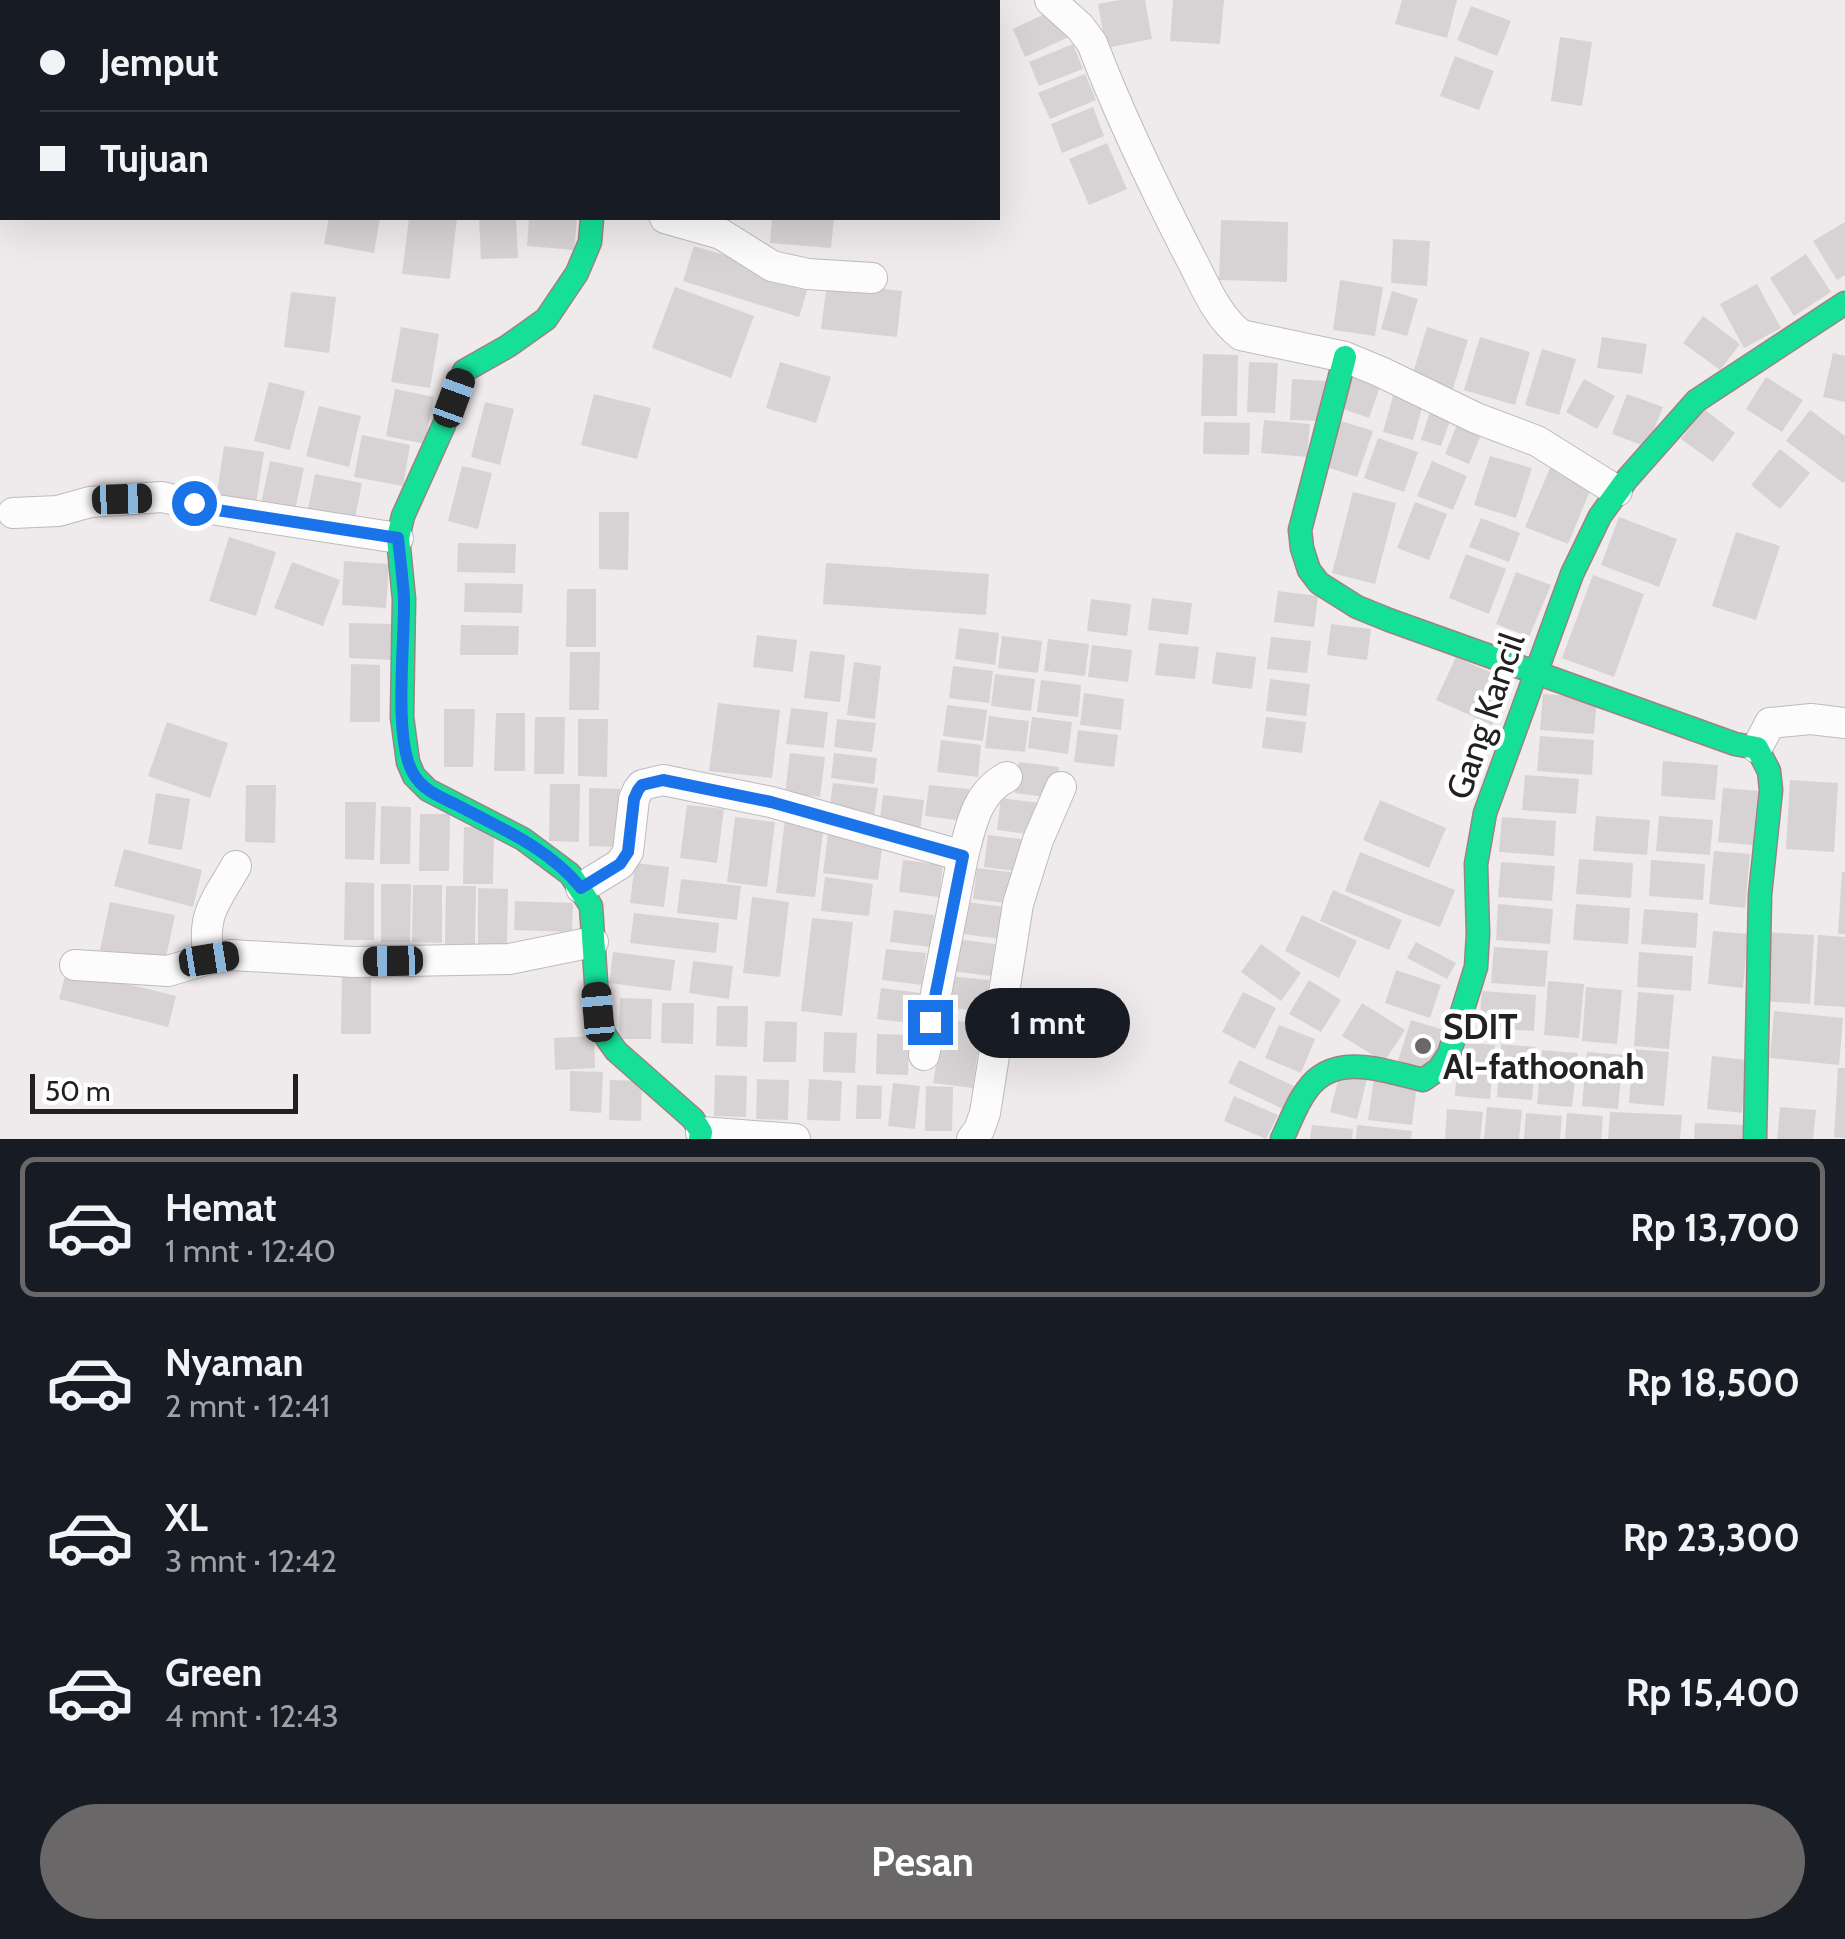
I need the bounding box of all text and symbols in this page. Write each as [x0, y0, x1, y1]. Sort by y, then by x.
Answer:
text: Jemput [100, 39, 219, 86]
text: Tujuan [100, 135, 209, 182]
car [430, 365, 478, 431]
route start [172, 481, 217, 526]
car [91, 483, 153, 515]
street label: Gang Kancil [1437, 627, 1534, 805]
car [177, 939, 241, 979]
car [363, 945, 423, 977]
car [580, 981, 616, 1043]
callout: 1 mnt [965, 987, 1130, 1057]
route end [908, 1000, 953, 1045]
text: 1 mnt [1010, 1003, 1085, 1042]
place label: SDIT Al-fathoonah [1443, 1005, 1645, 1088]
marker: SDIT Al-fathoonah [1412, 1035, 1434, 1057]
scale bar [30, 1069, 298, 1114]
text: 50 m [45, 1074, 111, 1108]
icon: car [45, 1182, 135, 1272]
text: Hemat [165, 1184, 277, 1231]
text: Rp 13,700 [1630, 1204, 1800, 1251]
text: 1 mnt · 12:40 [165, 1231, 336, 1270]
icon: car [45, 1337, 135, 1427]
text: Nyaman [165, 1339, 304, 1386]
text: Rp 18,500 [1626, 1359, 1800, 1406]
text: 2 mnt · 12:41 [165, 1386, 330, 1425]
icon: car [45, 1492, 135, 1582]
text: XL [165, 1494, 208, 1541]
text: Rp 23,300 [1623, 1514, 1800, 1561]
text: 3 mnt · 12:42 [165, 1541, 337, 1580]
icon: car [45, 1647, 135, 1737]
text: Green [165, 1649, 262, 1696]
text: Rp 15,400 [1626, 1669, 1800, 1716]
text: 4 mnt · 12:43 [165, 1696, 339, 1735]
button: Pesan [40, 1804, 1805, 1919]

